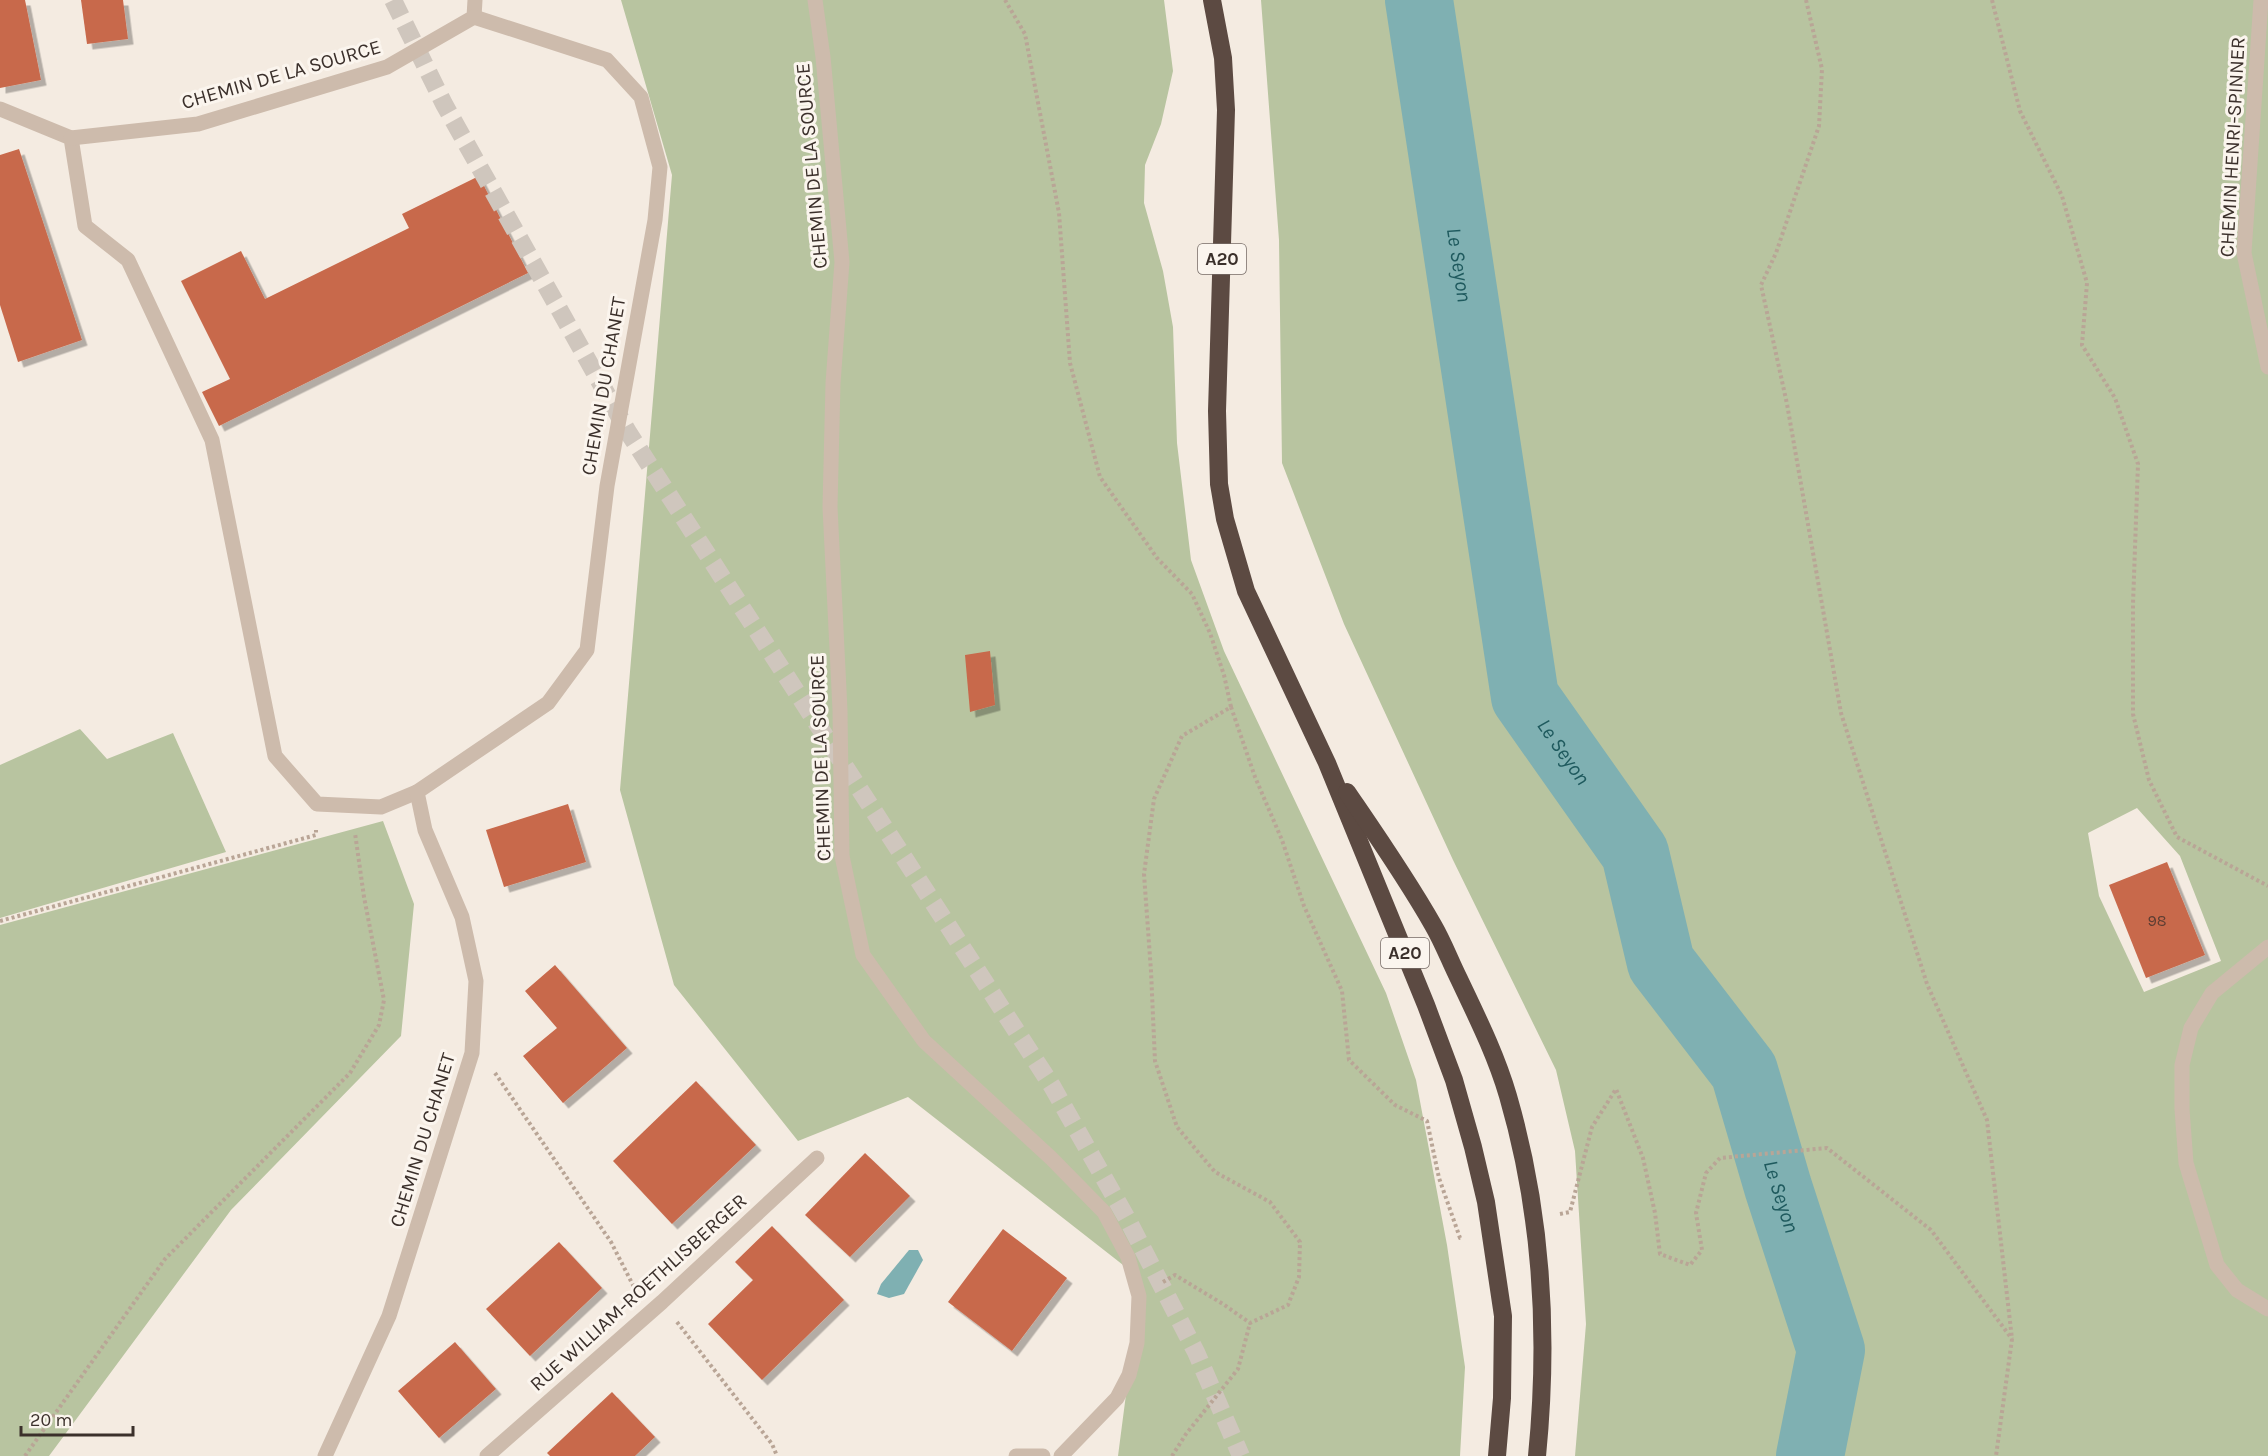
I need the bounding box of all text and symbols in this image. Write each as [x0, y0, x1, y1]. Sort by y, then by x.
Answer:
street label: CHEMIN DE LA SOURCE [179, 35, 384, 114]
street label: CHEMIN HENRI-SPINNER [2215, 36, 2250, 258]
street label: CHEMIN DE LA SOURCE [791, 62, 832, 270]
water label: Le Seyon [1442, 226, 1477, 304]
road number: A20 [1198, 244, 1246, 274]
street label: CHEMIN DU CHANET [576, 295, 631, 477]
street label: CHEMIN DE LA SOURCE [805, 654, 836, 862]
water label: Le Seyon [1532, 714, 1595, 789]
house number: 98 [2147, 911, 2167, 930]
road number: A20 [1381, 938, 1429, 968]
street label: CHEMIN DU CHANET [385, 1050, 460, 1230]
water label: Le Seyon [1759, 1157, 1804, 1236]
street label: RUE WILLIAM-ROETHLISBERGER [525, 1189, 751, 1396]
scale bar [21, 1399, 134, 1437]
text: 20 m [30, 1409, 72, 1431]

